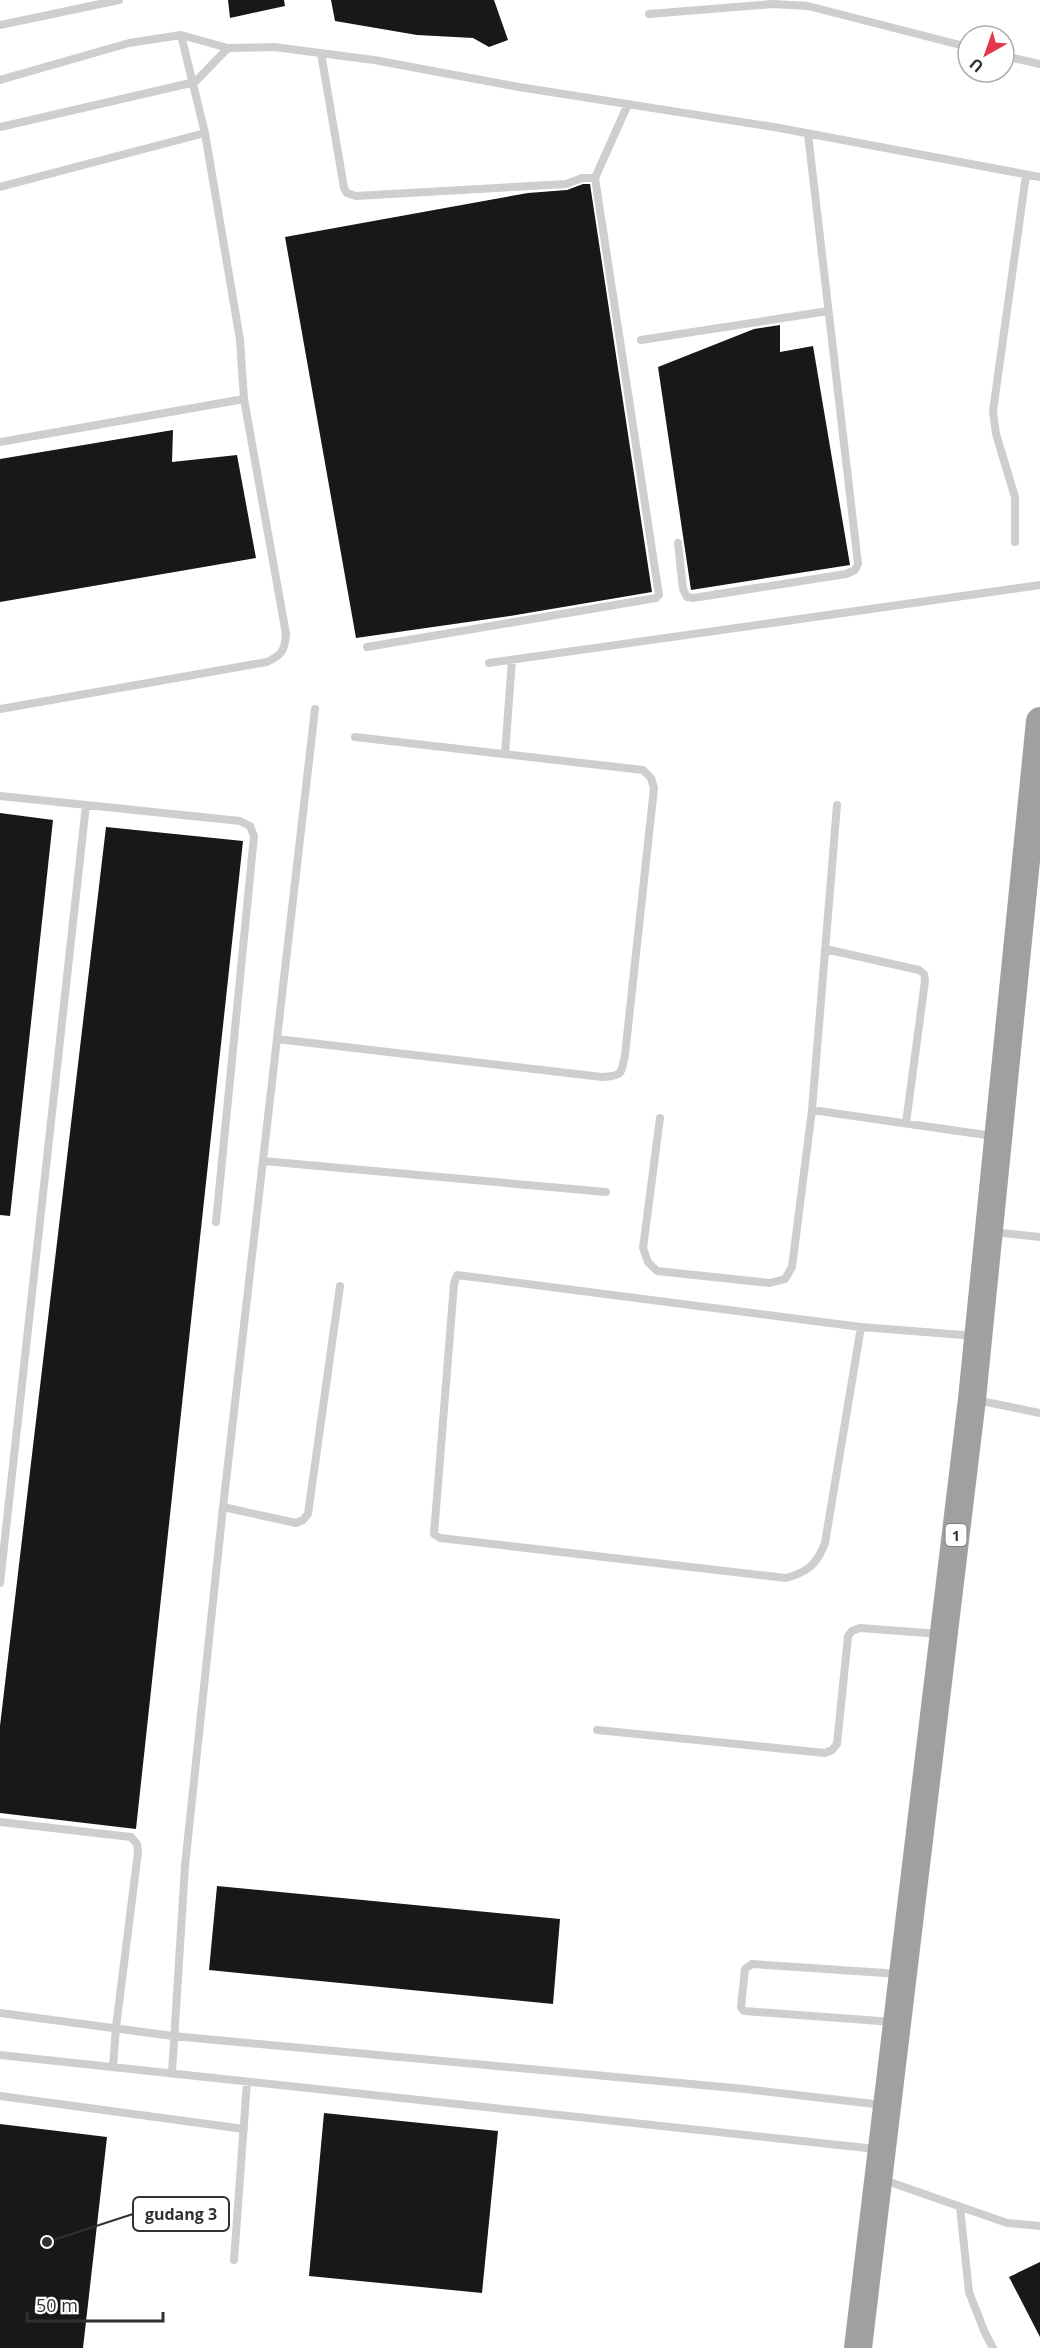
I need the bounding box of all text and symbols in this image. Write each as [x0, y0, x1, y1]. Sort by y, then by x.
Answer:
north arrow [956, 24, 1016, 84]
text: U [965, 53, 988, 78]
road number: 1 [946, 1524, 966, 1546]
callout: gudang 3 [133, 2197, 229, 2231]
text: gudang 3 [145, 2203, 217, 2225]
scale bar [27, 2285, 164, 2323]
text: 50 m [36, 2293, 78, 2317]

